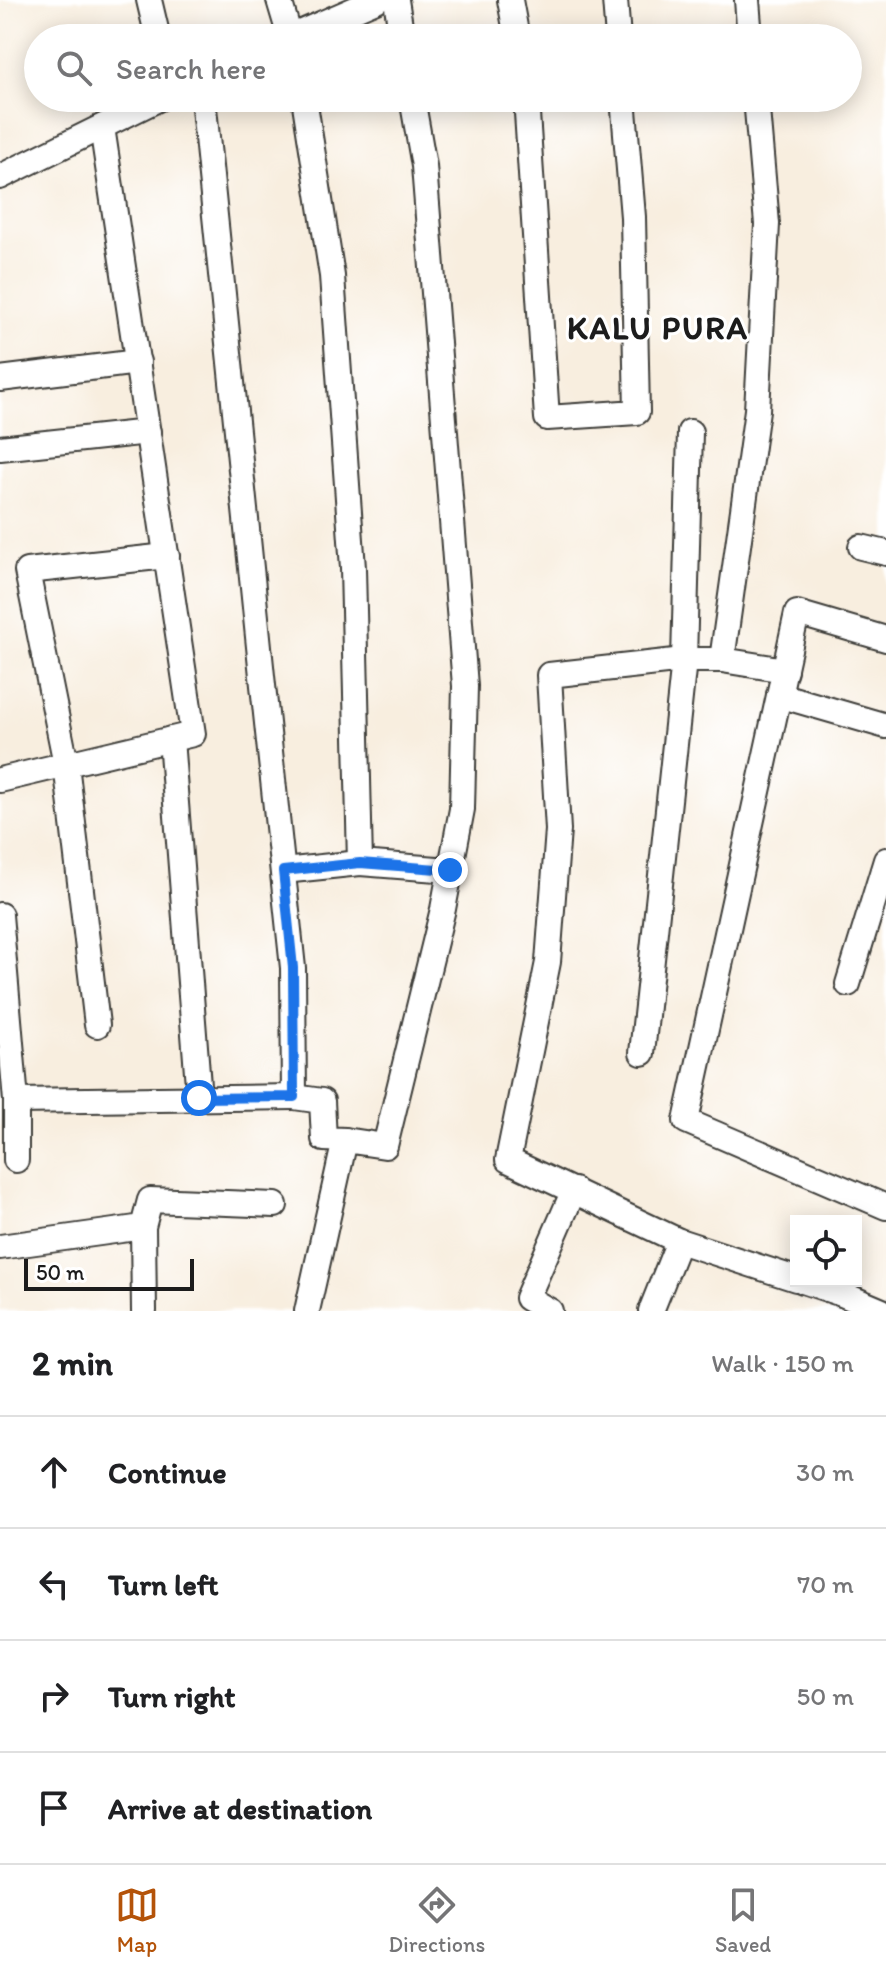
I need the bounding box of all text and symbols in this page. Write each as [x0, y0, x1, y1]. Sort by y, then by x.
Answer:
search box [24, 24, 862, 112]
icon: search [52, 46, 96, 90]
text: Search here [116, 50, 266, 87]
district label: KALU PURA [567, 309, 749, 347]
route end [432, 852, 468, 888]
route start [181, 1080, 217, 1116]
map controls [790, 1215, 862, 1287]
button: locate [790, 1215, 862, 1287]
scale bar [24, 1255, 194, 1291]
text: 50 m [36, 1259, 85, 1286]
text: 2 min [32, 1343, 113, 1384]
text: Walk · 150 m [711, 1347, 854, 1379]
icon: ahead [32, 1450, 76, 1494]
text: Continue [108, 1454, 227, 1491]
text: 30 m [796, 1456, 854, 1488]
icon: left [32, 1562, 76, 1606]
text: Turn left [108, 1566, 219, 1603]
text: 70 m [797, 1568, 854, 1600]
icon: right [32, 1674, 76, 1718]
text: Turn right [108, 1678, 236, 1715]
text: 50 m [797, 1680, 854, 1712]
icon: arrive [32, 1786, 76, 1830]
text: Arrive at destination [108, 1790, 372, 1827]
tab: Map [115, 1883, 159, 1958]
tab: Directions [389, 1883, 485, 1958]
tab: Saved [715, 1883, 771, 1958]

